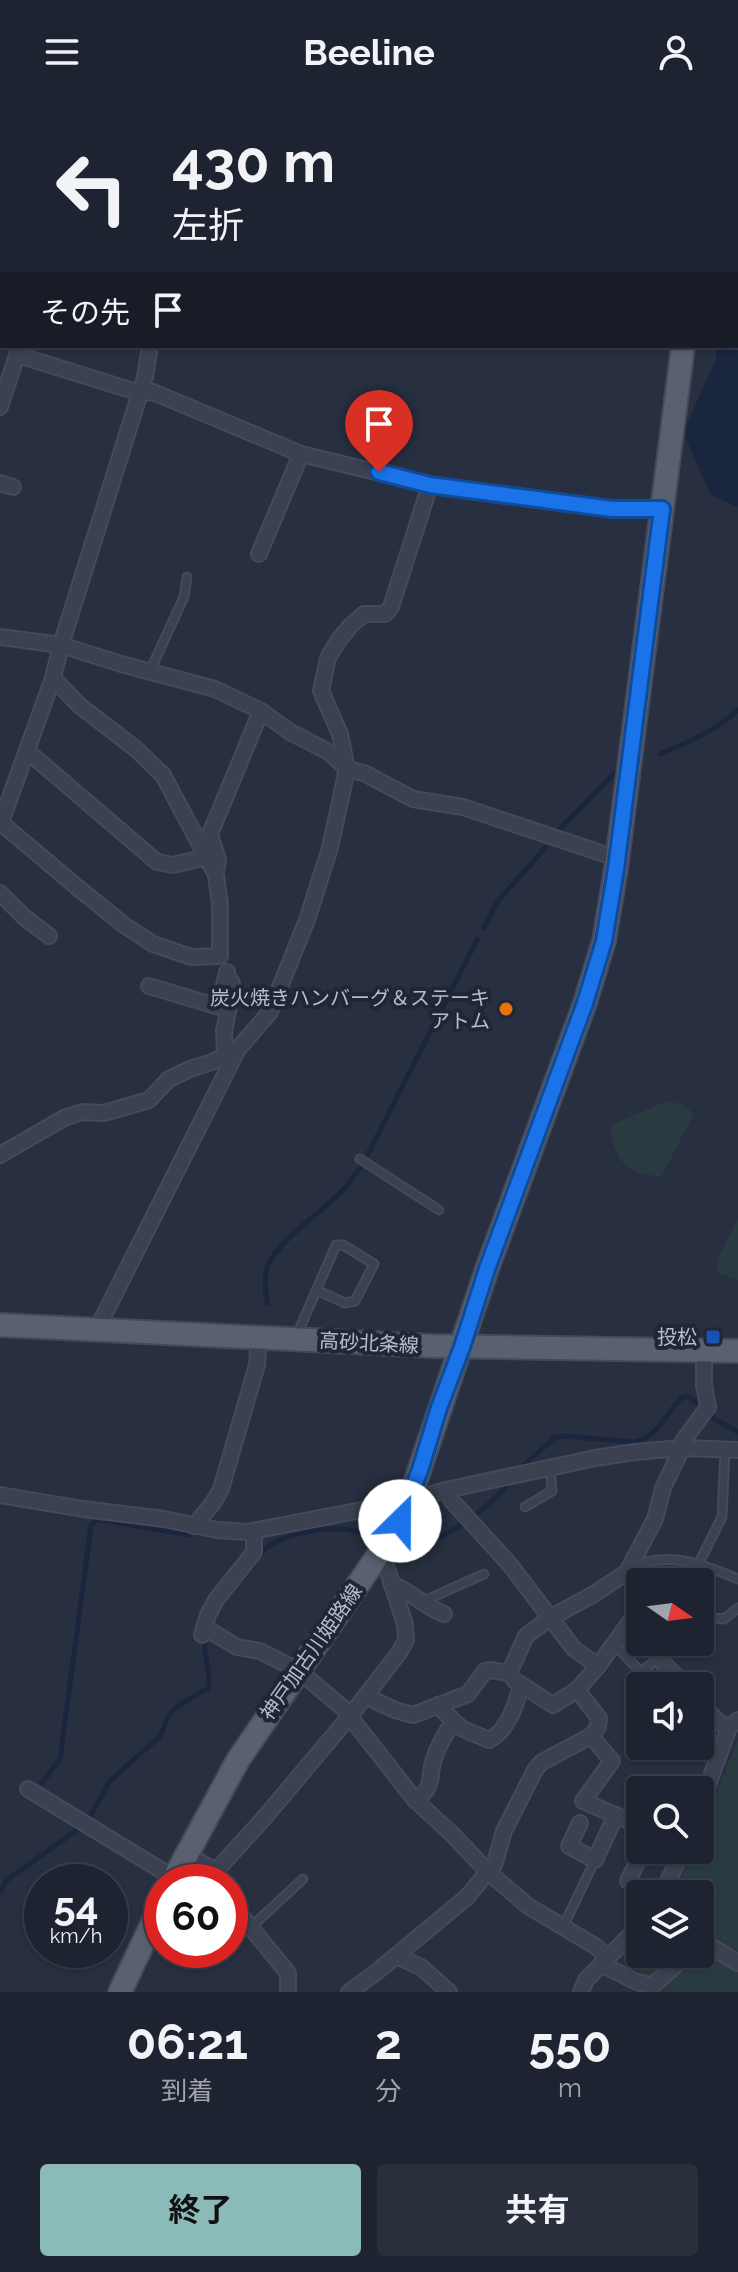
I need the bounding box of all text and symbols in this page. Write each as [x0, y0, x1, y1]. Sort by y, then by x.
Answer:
icon: menu [40, 30, 84, 74]
icon: person [654, 30, 698, 74]
text: Beeline [303, 31, 435, 73]
text: 430 m [172, 129, 335, 195]
icon: left [40, 136, 144, 240]
text: 左折 [172, 204, 244, 246]
icon: arrive [146, 288, 190, 332]
text: その先 [40, 295, 130, 330]
pin [345, 390, 413, 472]
icon: arrive [357, 402, 401, 446]
place label: 炭火焼きハンバーグ＆ステーキ アトム [210, 986, 490, 1033]
marker: 炭火焼きハンバーグ＆ステーキ アトム [497, 1000, 515, 1018]
place label: 投松 [657, 1325, 697, 1349]
street label: 高砂北条線 [318, 1328, 420, 1358]
marker: 投松 [704, 1328, 722, 1346]
position arrow [358, 1479, 442, 1563]
north arrow [626, 1568, 714, 1656]
map controls [626, 1568, 714, 1968]
street label: 神戸加古川姫路線 [255, 1580, 367, 1724]
button: sound [626, 1672, 714, 1760]
button: search [626, 1776, 714, 1864]
speed limit sign: 60 [144, 1864, 248, 1968]
button: layers [626, 1880, 714, 1968]
text: 54 [53, 1882, 98, 1929]
text: km/h [50, 1924, 102, 1948]
text: 06:21 [127, 2014, 248, 2070]
text: 2 [375, 2014, 402, 2070]
text: 550 [529, 2017, 611, 2073]
text: m [558, 2073, 582, 2103]
text: 到着 [161, 2076, 213, 2106]
text: 分 [375, 2076, 401, 2106]
button: 終了 [40, 2164, 361, 2256]
button: 共有 [377, 2164, 698, 2256]

